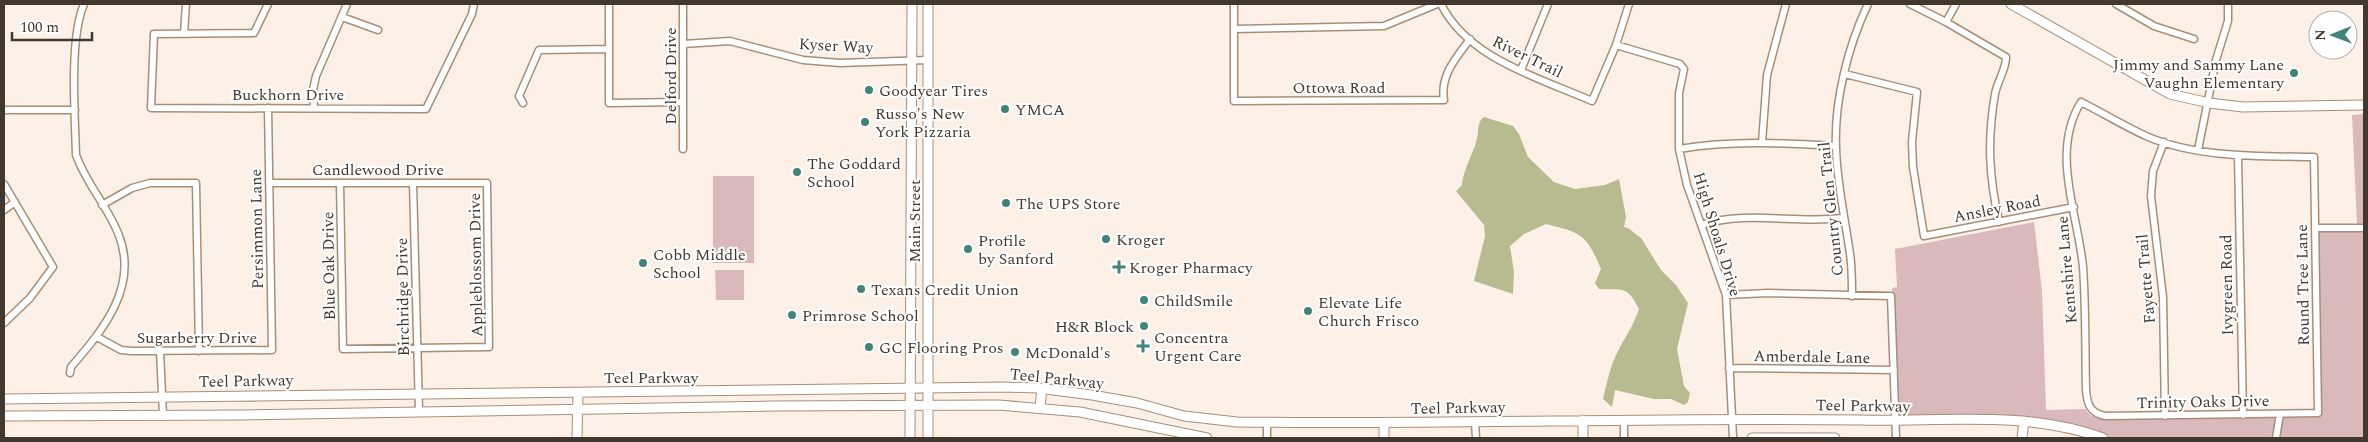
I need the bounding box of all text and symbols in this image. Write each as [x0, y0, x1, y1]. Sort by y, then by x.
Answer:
scale bar [12, 10, 92, 42]
north arrow [2308, 10, 2358, 60]
text: 100 m [20, 16, 59, 39]
street label: Delford Drive [659, 27, 683, 125]
text: N [2310, 29, 2331, 41]
street label: River Trail [1488, 30, 1567, 84]
street label: Kyser Way [798, 32, 875, 60]
place label: Jimmy and Sammy Lane Vaughn Elementary [2113, 53, 2285, 95]
marker: Jimmy and Sammy Lane Vaughn Elementary [2288, 67, 2300, 79]
street label: Ottowa Road [1293, 76, 1385, 100]
place label: Goodyear Tires [879, 79, 988, 103]
street label: Buckhorn Drive [232, 83, 344, 107]
marker: Goodyear Tires [863, 84, 875, 96]
place label: YMCA [1015, 98, 1065, 122]
place label: Russo's New York Pizzaria [875, 102, 971, 144]
marker: YMCA [999, 103, 1011, 115]
marker: Russo's New York Pizzaria [859, 116, 871, 128]
street label: Country Glen Trail [1812, 141, 1850, 277]
place label: The Goddard School [807, 152, 901, 194]
street label: Candlewood Drive [312, 158, 444, 182]
marker: The Goddard School [791, 166, 803, 178]
street label: Persimmon Lane [244, 169, 270, 289]
street label: High Shoals Drive [1687, 169, 1747, 299]
street label: Main Street [903, 179, 927, 263]
street label: Ansley Road [1952, 189, 2043, 229]
place label: The UPS Store [1016, 192, 1121, 216]
street label: Appleblossom Drive [463, 193, 489, 337]
marker: The UPS Store [1000, 197, 1012, 209]
street label: Blue Oak Drive [316, 212, 342, 320]
street label: Kentshire Lane [2050, 215, 2084, 325]
street label: Round Tree Lane [2290, 224, 2316, 346]
place label: Kroger [1116, 228, 1165, 252]
place label: Profile by Sanford [978, 229, 1054, 271]
marker: Kroger [1100, 233, 1112, 245]
street label: Fayette Trail [2130, 233, 2162, 325]
street label: Ivygreen Road [2214, 234, 2240, 336]
street label: Birchridge Drive [390, 237, 416, 357]
place label: Cobb Middle School [653, 243, 746, 285]
marker: Profile by Sanford [962, 243, 974, 255]
place label: Kroger Pharmacy [1129, 256, 1254, 280]
marker: Cobb Middle School [637, 257, 649, 269]
marker: Kroger Pharmacy [1113, 261, 1125, 273]
place label: Texans Credit Union [871, 278, 1019, 302]
marker: Texans Credit Union [855, 283, 867, 295]
place label: ChildSmile [1154, 289, 1233, 313]
place label: Elevate Life Church Frisco [1318, 291, 1419, 333]
marker: ChildSmile [1138, 294, 1150, 306]
place label: Primrose School [802, 304, 919, 328]
marker: Elevate Life Church Frisco [1302, 305, 1314, 317]
marker: Primrose School [786, 309, 798, 321]
place label: H&R Block [1055, 315, 1134, 339]
marker: H&R Block [1138, 320, 1150, 332]
street label: Sugarberry Drive [137, 326, 257, 350]
place label: Concentra Urgent Care [1154, 326, 1242, 368]
place label: GC Flooring Pros [879, 336, 1004, 360]
marker: Concentra Urgent Care [1136, 339, 1150, 353]
marker: GC Flooring Pros [863, 341, 875, 353]
place label: McDonald's [1025, 341, 1111, 365]
street label: Amberdale Lane [1753, 344, 1871, 370]
marker: McDonald's [1009, 346, 1021, 358]
street label: Teel Parkway [1009, 362, 1107, 396]
street label: Teel Parkway [604, 366, 700, 390]
street label: Teel Parkway [198, 368, 295, 394]
street label: Trinity Oaks Drive [2137, 389, 2270, 415]
street label: Teel Parkway [1815, 393, 1912, 419]
street label: Teel Parkway [1410, 395, 1507, 421]

